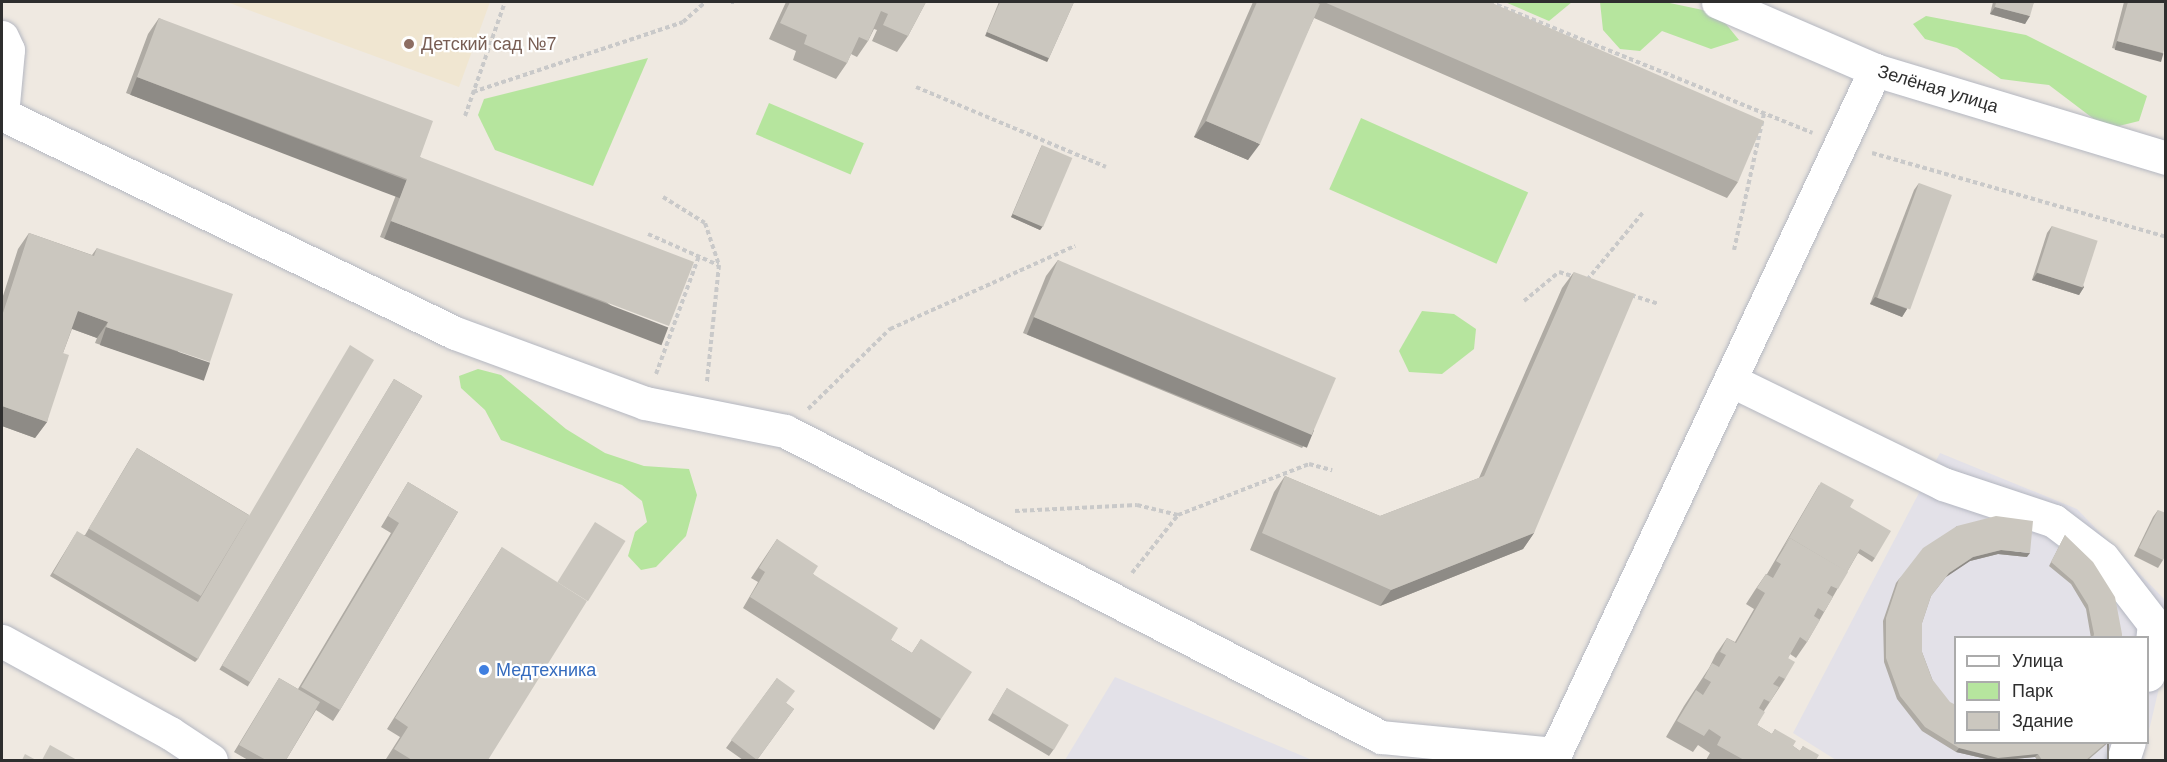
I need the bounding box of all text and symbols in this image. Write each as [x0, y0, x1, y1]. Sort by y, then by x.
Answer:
place label: Детский сад №7 [421, 33, 556, 55]
marker: Детский сад №7 [402, 37, 416, 51]
street label: Зелёная улица [1875, 60, 2001, 118]
legend [1954, 636, 2149, 744]
text: Улица [2012, 651, 2063, 671]
place label: Медтехника [496, 659, 596, 681]
marker: Медтехника [477, 663, 491, 677]
text: Парк [2012, 681, 2053, 701]
text: Здание [2012, 711, 2073, 731]

